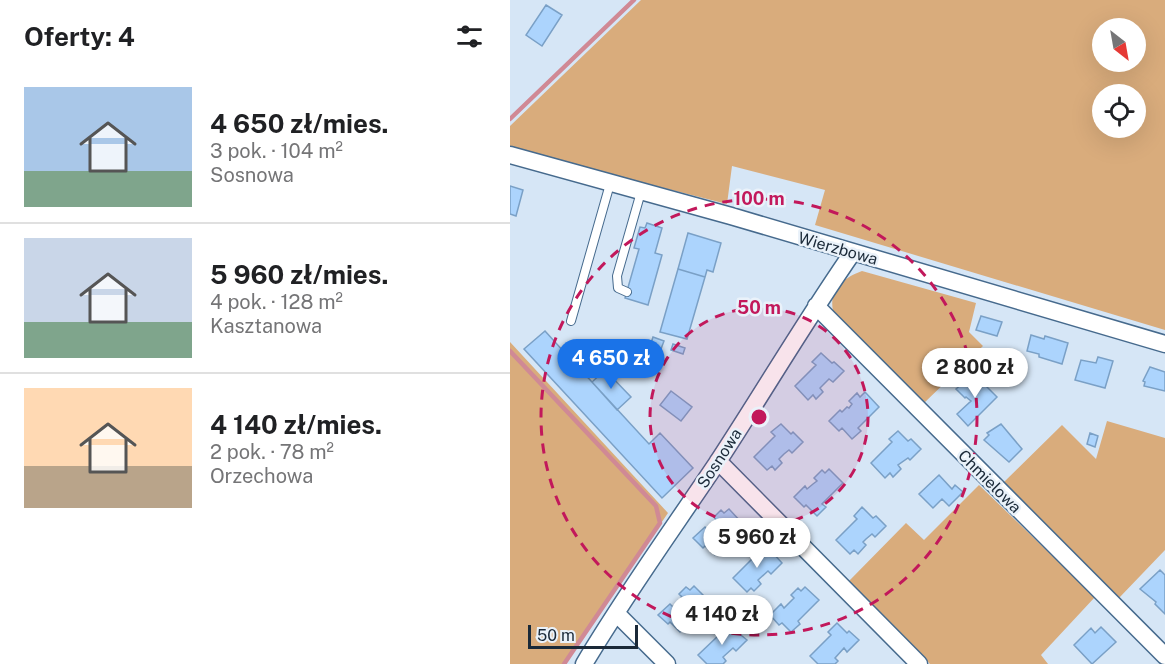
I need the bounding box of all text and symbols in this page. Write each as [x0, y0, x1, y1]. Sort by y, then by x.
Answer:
north arrow [1092, 18, 1146, 72]
map controls [1092, 18, 1146, 138]
icon: filters [453, 20, 486, 53]
text: Oferty: 4 [24, 21, 135, 52]
button: locate [1092, 84, 1146, 138]
text: 4 650 zł/mies. [210, 108, 389, 139]
icon: home [72, 111, 144, 183]
text: 3 pok. · 104 m² [210, 139, 343, 163]
text: Sosnowa [210, 163, 294, 187]
text: 100 m [733, 188, 785, 209]
street label: Wierzbowa [796, 228, 880, 269]
text: 5 960 zł/mies. [210, 259, 389, 290]
icon: home [72, 262, 144, 334]
text: 4 pok. · 128 m² [210, 290, 343, 314]
text: 50 m [737, 297, 781, 318]
text: Kasztanowa [210, 314, 322, 338]
pin: 4 650 zł [549, 339, 673, 390]
text: 4 650 zł [571, 346, 651, 370]
pin: 2 800 zł [913, 348, 1037, 399]
text: 2 800 zł [936, 355, 1014, 379]
centre of rings [749, 407, 769, 427]
text: 4 140 zł/mies. [210, 409, 382, 440]
icon: home [72, 412, 144, 484]
street label: Sosnowa [693, 425, 746, 492]
text: 2 pok. · 78 m² [210, 440, 334, 464]
street label: Chmielowa [954, 446, 1025, 517]
text: Orzechowa [210, 464, 313, 488]
pin: 5 960 zł [695, 518, 819, 569]
text: 5 960 zł [717, 525, 797, 549]
pin: 4 140 zł [660, 595, 784, 646]
text: 4 140 zł [685, 602, 759, 626]
scale bar [528, 622, 638, 650]
text: 50 m [537, 626, 575, 645]

